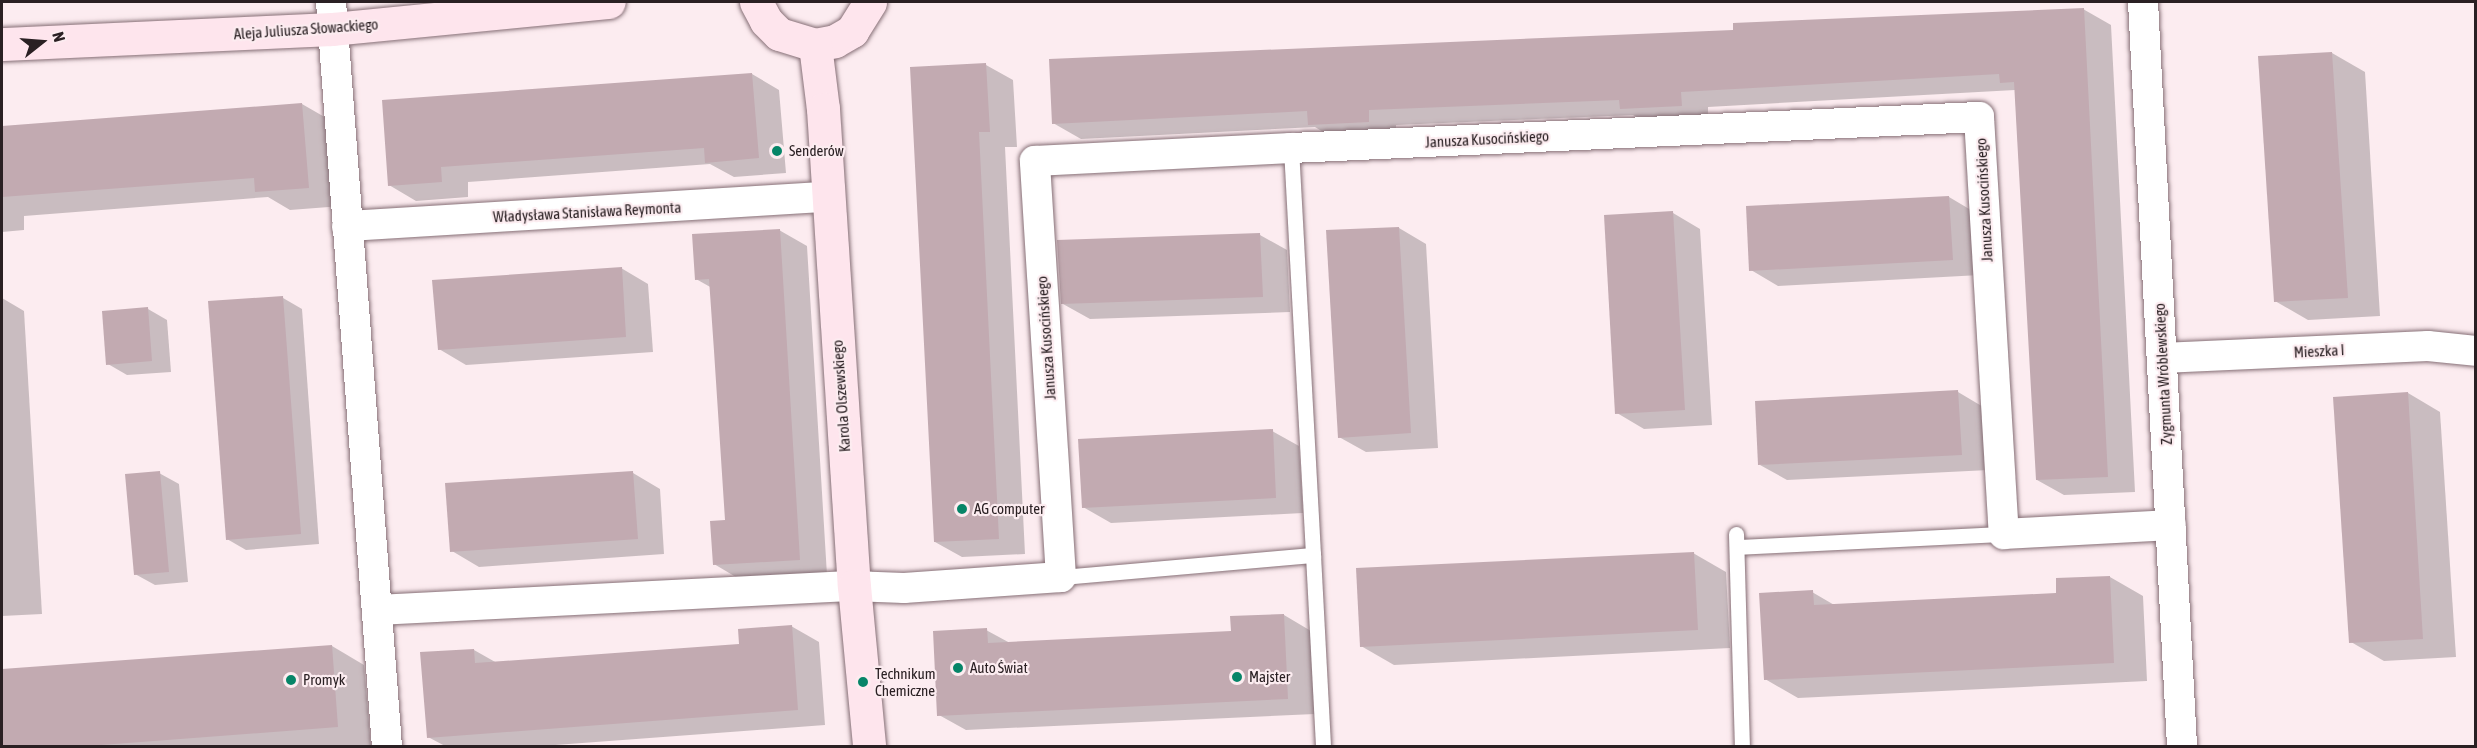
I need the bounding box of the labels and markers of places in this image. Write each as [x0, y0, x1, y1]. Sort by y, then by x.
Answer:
place label: Senderów [789, 142, 844, 160]
marker: Senderów [770, 144, 784, 158]
place label: AG computer [974, 500, 1045, 518]
marker: AG computer [955, 502, 969, 516]
place label: Auto Świat [970, 659, 1028, 677]
marker: Auto Świat [951, 661, 965, 675]
place label: Technikum Chemiczne [875, 664, 936, 699]
place label: Majster [1249, 668, 1290, 686]
marker: Majster [1230, 670, 1244, 684]
place label: Promyk [303, 671, 345, 689]
marker: Promyk [284, 673, 298, 687]
marker: Technikum Chemiczne [856, 675, 870, 689]

